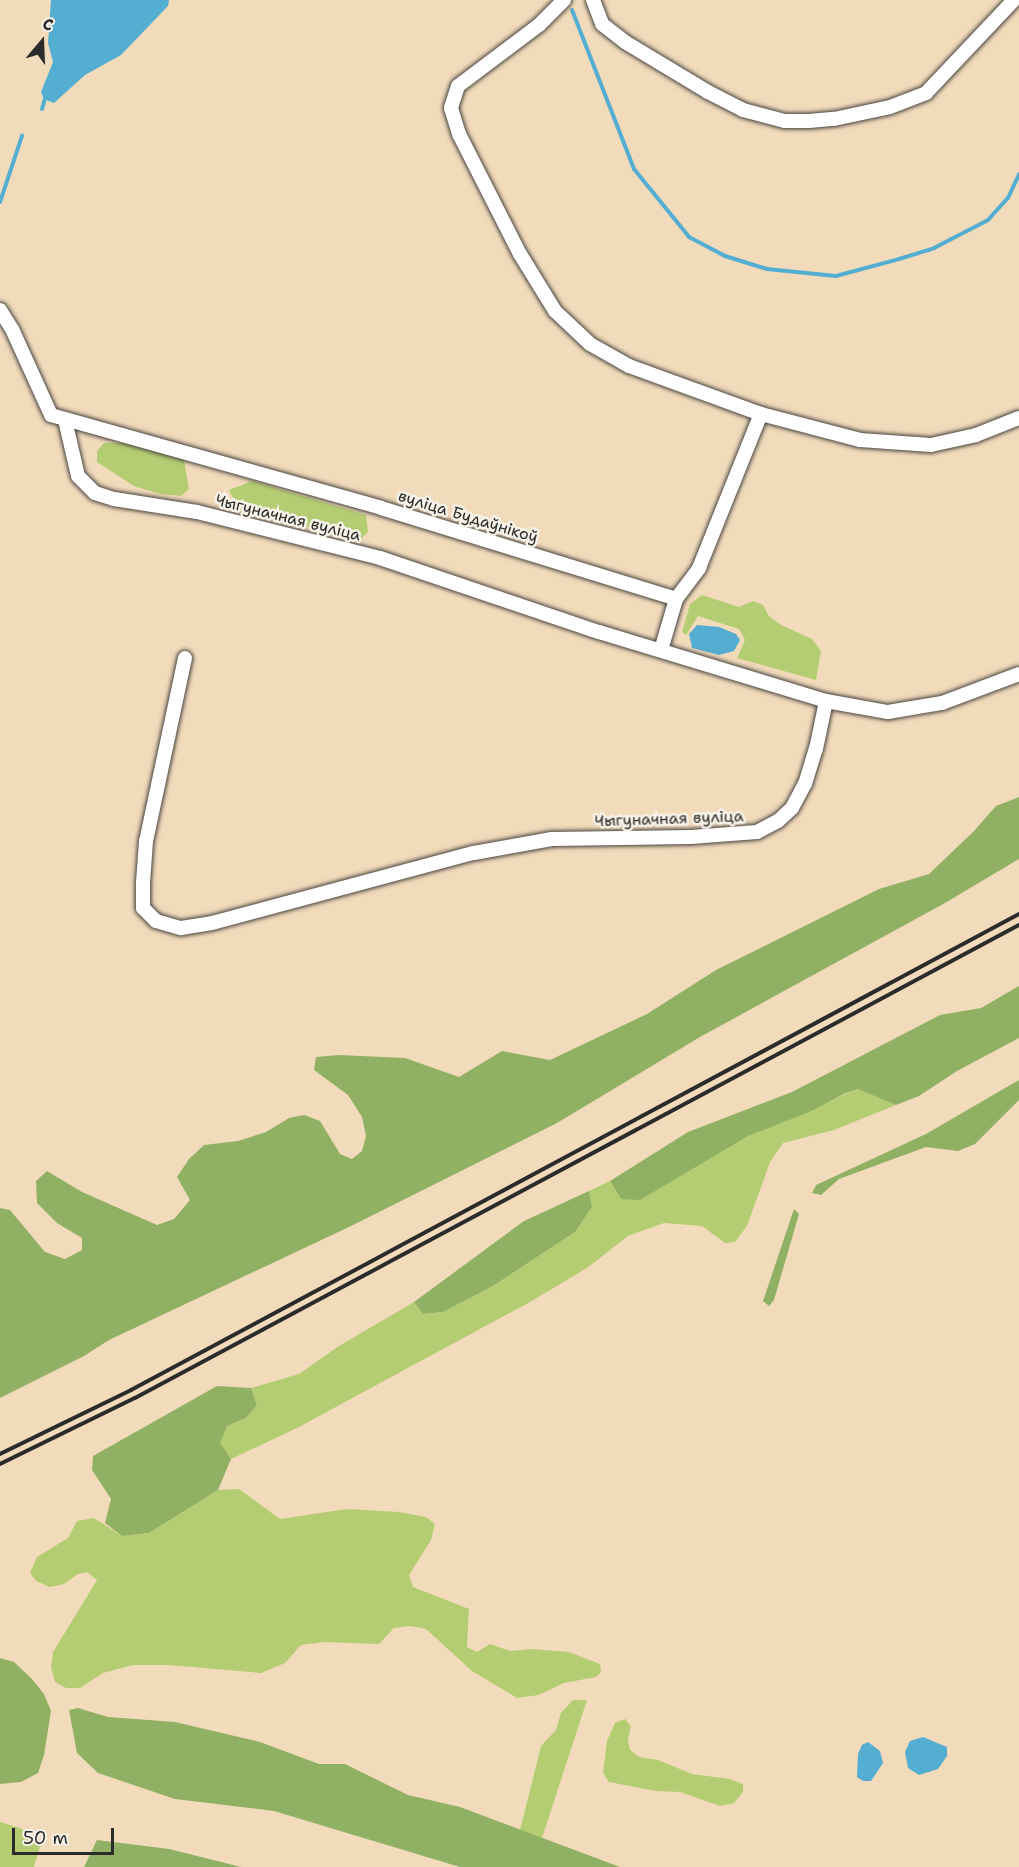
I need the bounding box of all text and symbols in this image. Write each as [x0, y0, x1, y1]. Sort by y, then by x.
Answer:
north arrow [12, 12, 72, 72]
text: С [40, 13, 56, 36]
street label: вуліца Будаўнікоў [396, 487, 540, 547]
street label: Чыгуначная вуліца [213, 491, 363, 545]
street label: Чыгуначная вуліца [594, 807, 744, 831]
scale bar [15, 1816, 117, 1854]
text: 50 m [23, 1826, 68, 1850]

